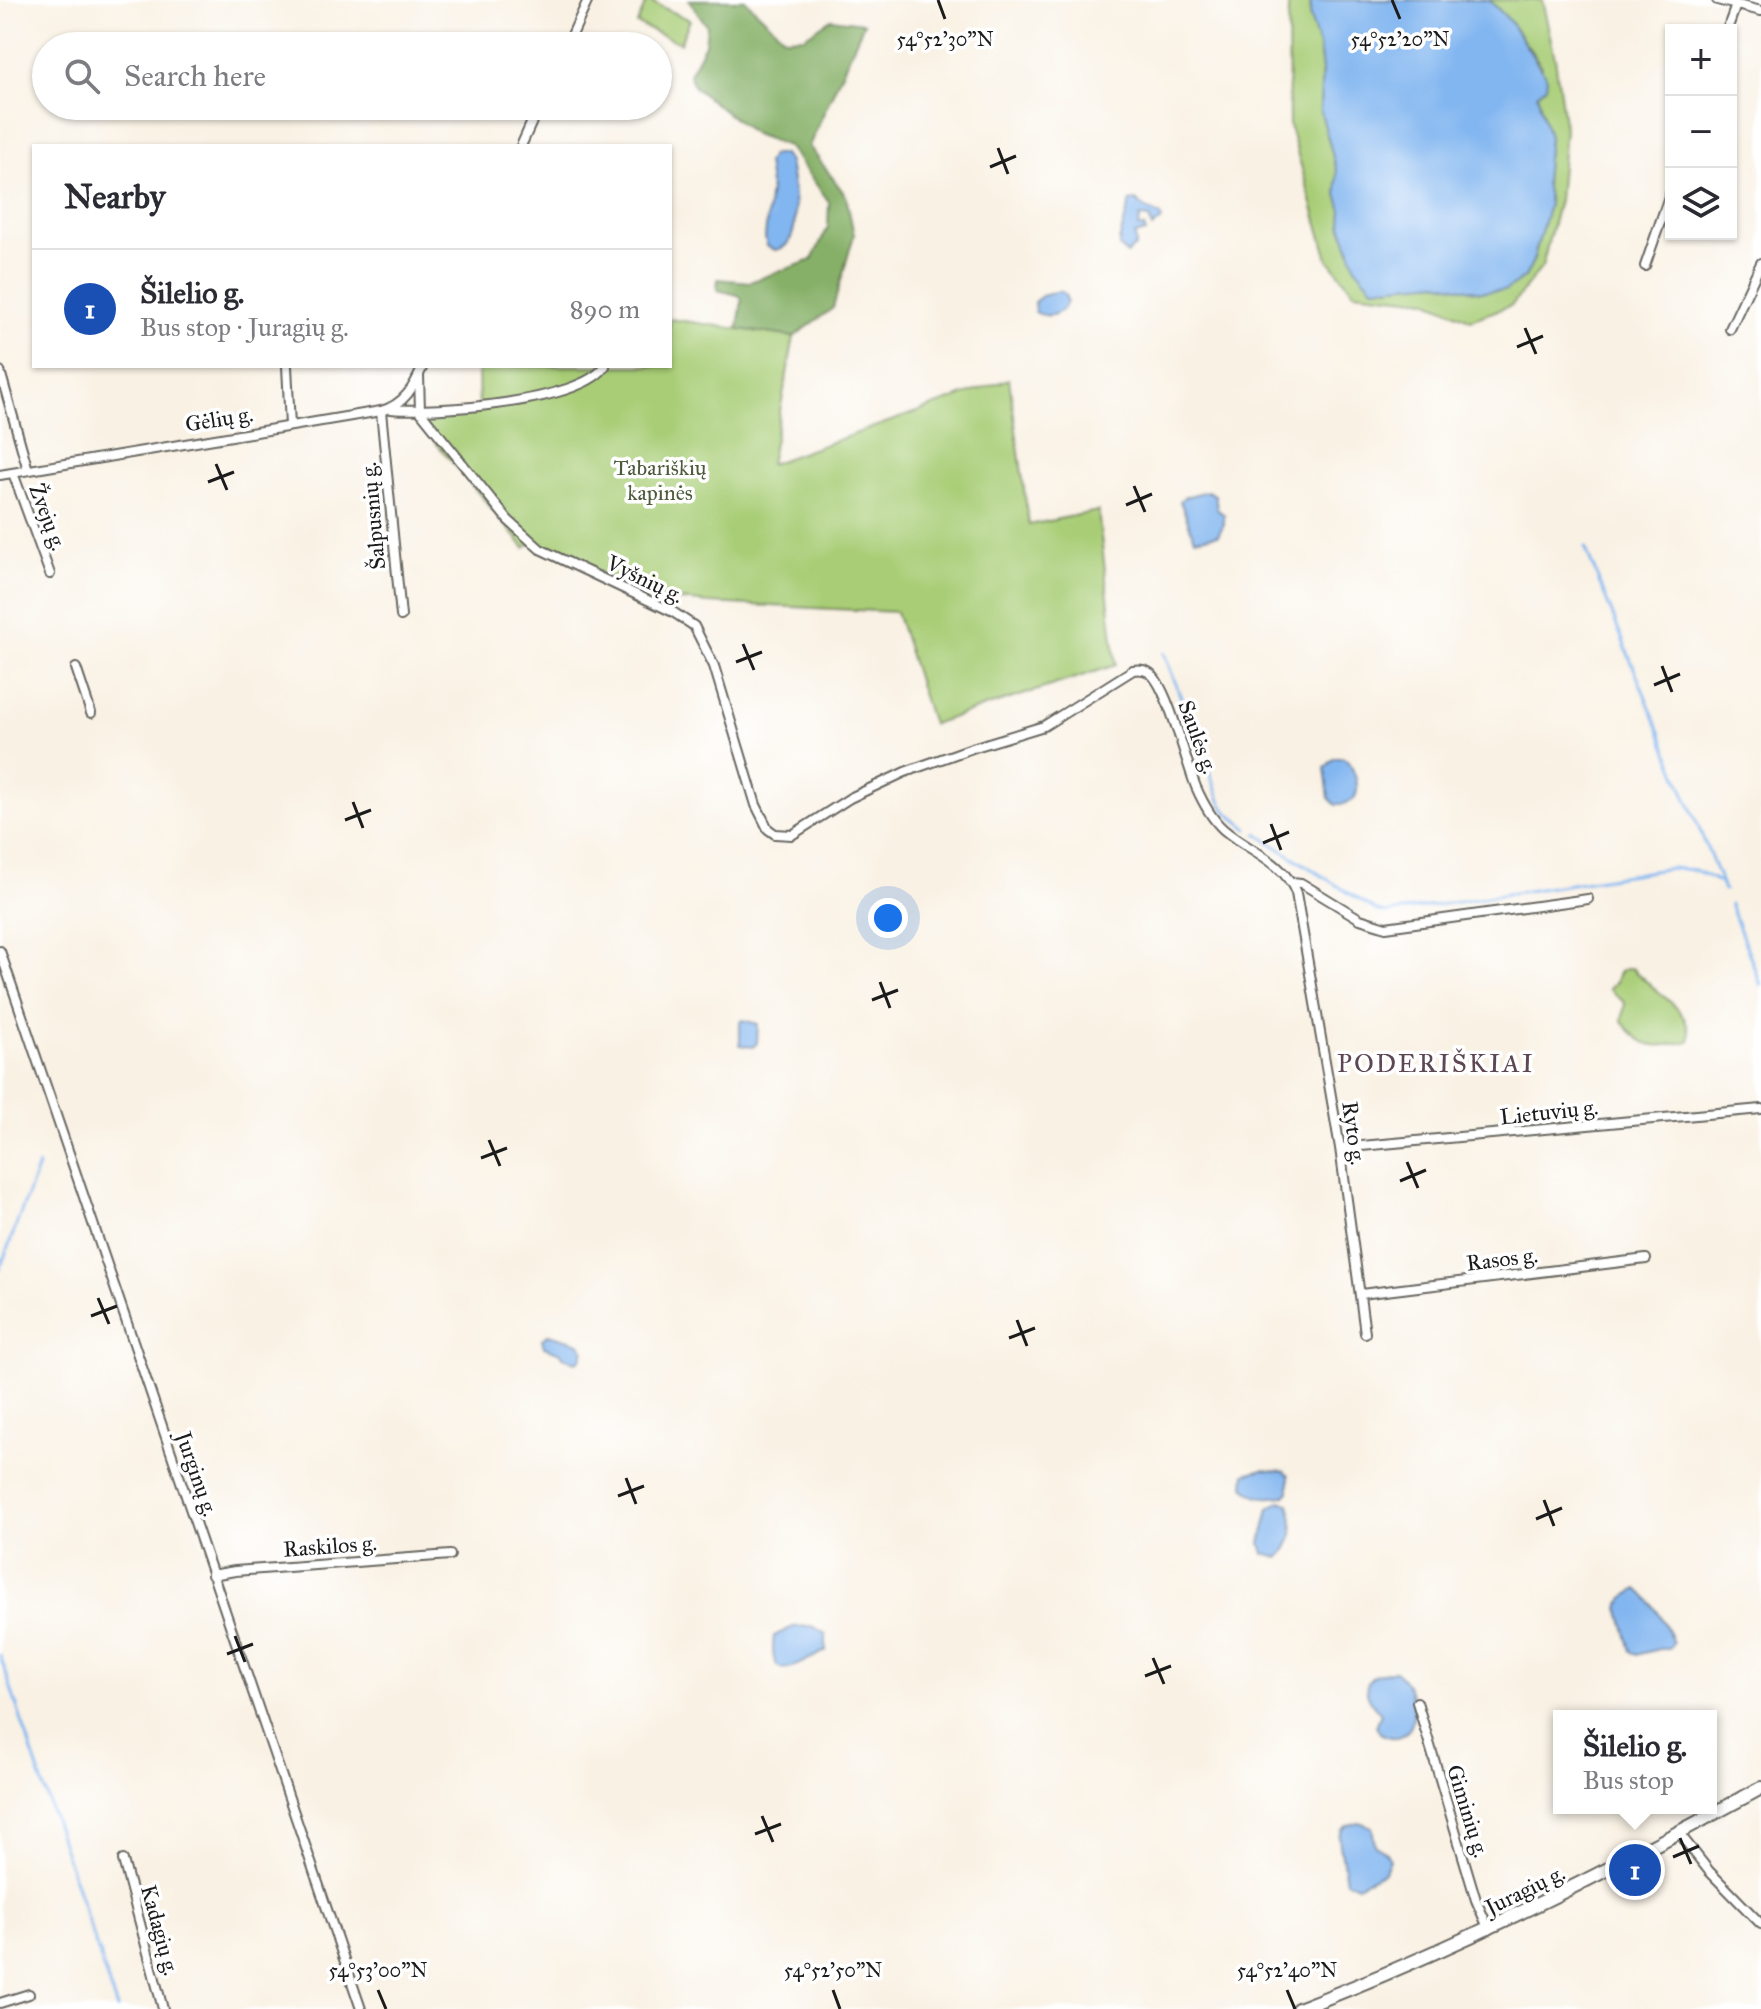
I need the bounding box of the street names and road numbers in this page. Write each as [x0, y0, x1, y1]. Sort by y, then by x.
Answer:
street label: Gėlių g. [183, 400, 255, 438]
street label: Šalpusnių g. [355, 461, 391, 571]
street label: Žvejų g. [23, 480, 73, 554]
street label: Vyšnių g. [601, 548, 688, 609]
street label: Saulės g. [1172, 697, 1224, 777]
street label: Lietuvių g. [1499, 1093, 1599, 1131]
street label: Ryto g. [1336, 1099, 1372, 1167]
street label: Rasos g. [1465, 1241, 1539, 1277]
street label: Jurginų g. [169, 1426, 224, 1520]
street label: Raskilos g. [282, 1529, 378, 1563]
street label: Giminių g. [1441, 1761, 1495, 1861]
street label: Juragių g. [1479, 1859, 1569, 1922]
street label: Kadagių g. [135, 1882, 185, 1978]

